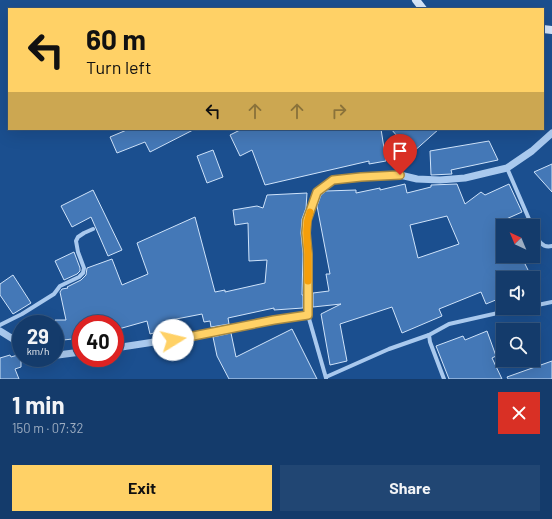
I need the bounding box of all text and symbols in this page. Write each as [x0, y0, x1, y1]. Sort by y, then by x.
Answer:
text: 60 m [86, 22, 146, 56]
icon: left [20, 24, 72, 76]
text: Turn left [86, 56, 152, 78]
icon: left [202, 100, 224, 122]
icon: ahead [244, 100, 266, 122]
icon: ahead [286, 100, 308, 122]
icon: right [328, 100, 350, 122]
pin [383, 134, 417, 175]
icon: arrive [389, 140, 411, 162]
north arrow [496, 219, 540, 263]
map controls [496, 219, 540, 367]
button: sound [496, 271, 540, 315]
speed limit sign: 40 [72, 315, 124, 367]
position arrow [152, 319, 194, 361]
button: search [496, 323, 540, 367]
text: 29 [27, 324, 49, 348]
text: km/h [27, 345, 49, 357]
text: 1 min [12, 390, 65, 419]
button: close [498, 392, 540, 434]
text: 150 m · 07:32 [12, 420, 83, 436]
button: Exit [12, 465, 272, 511]
button: Share [280, 465, 540, 511]

